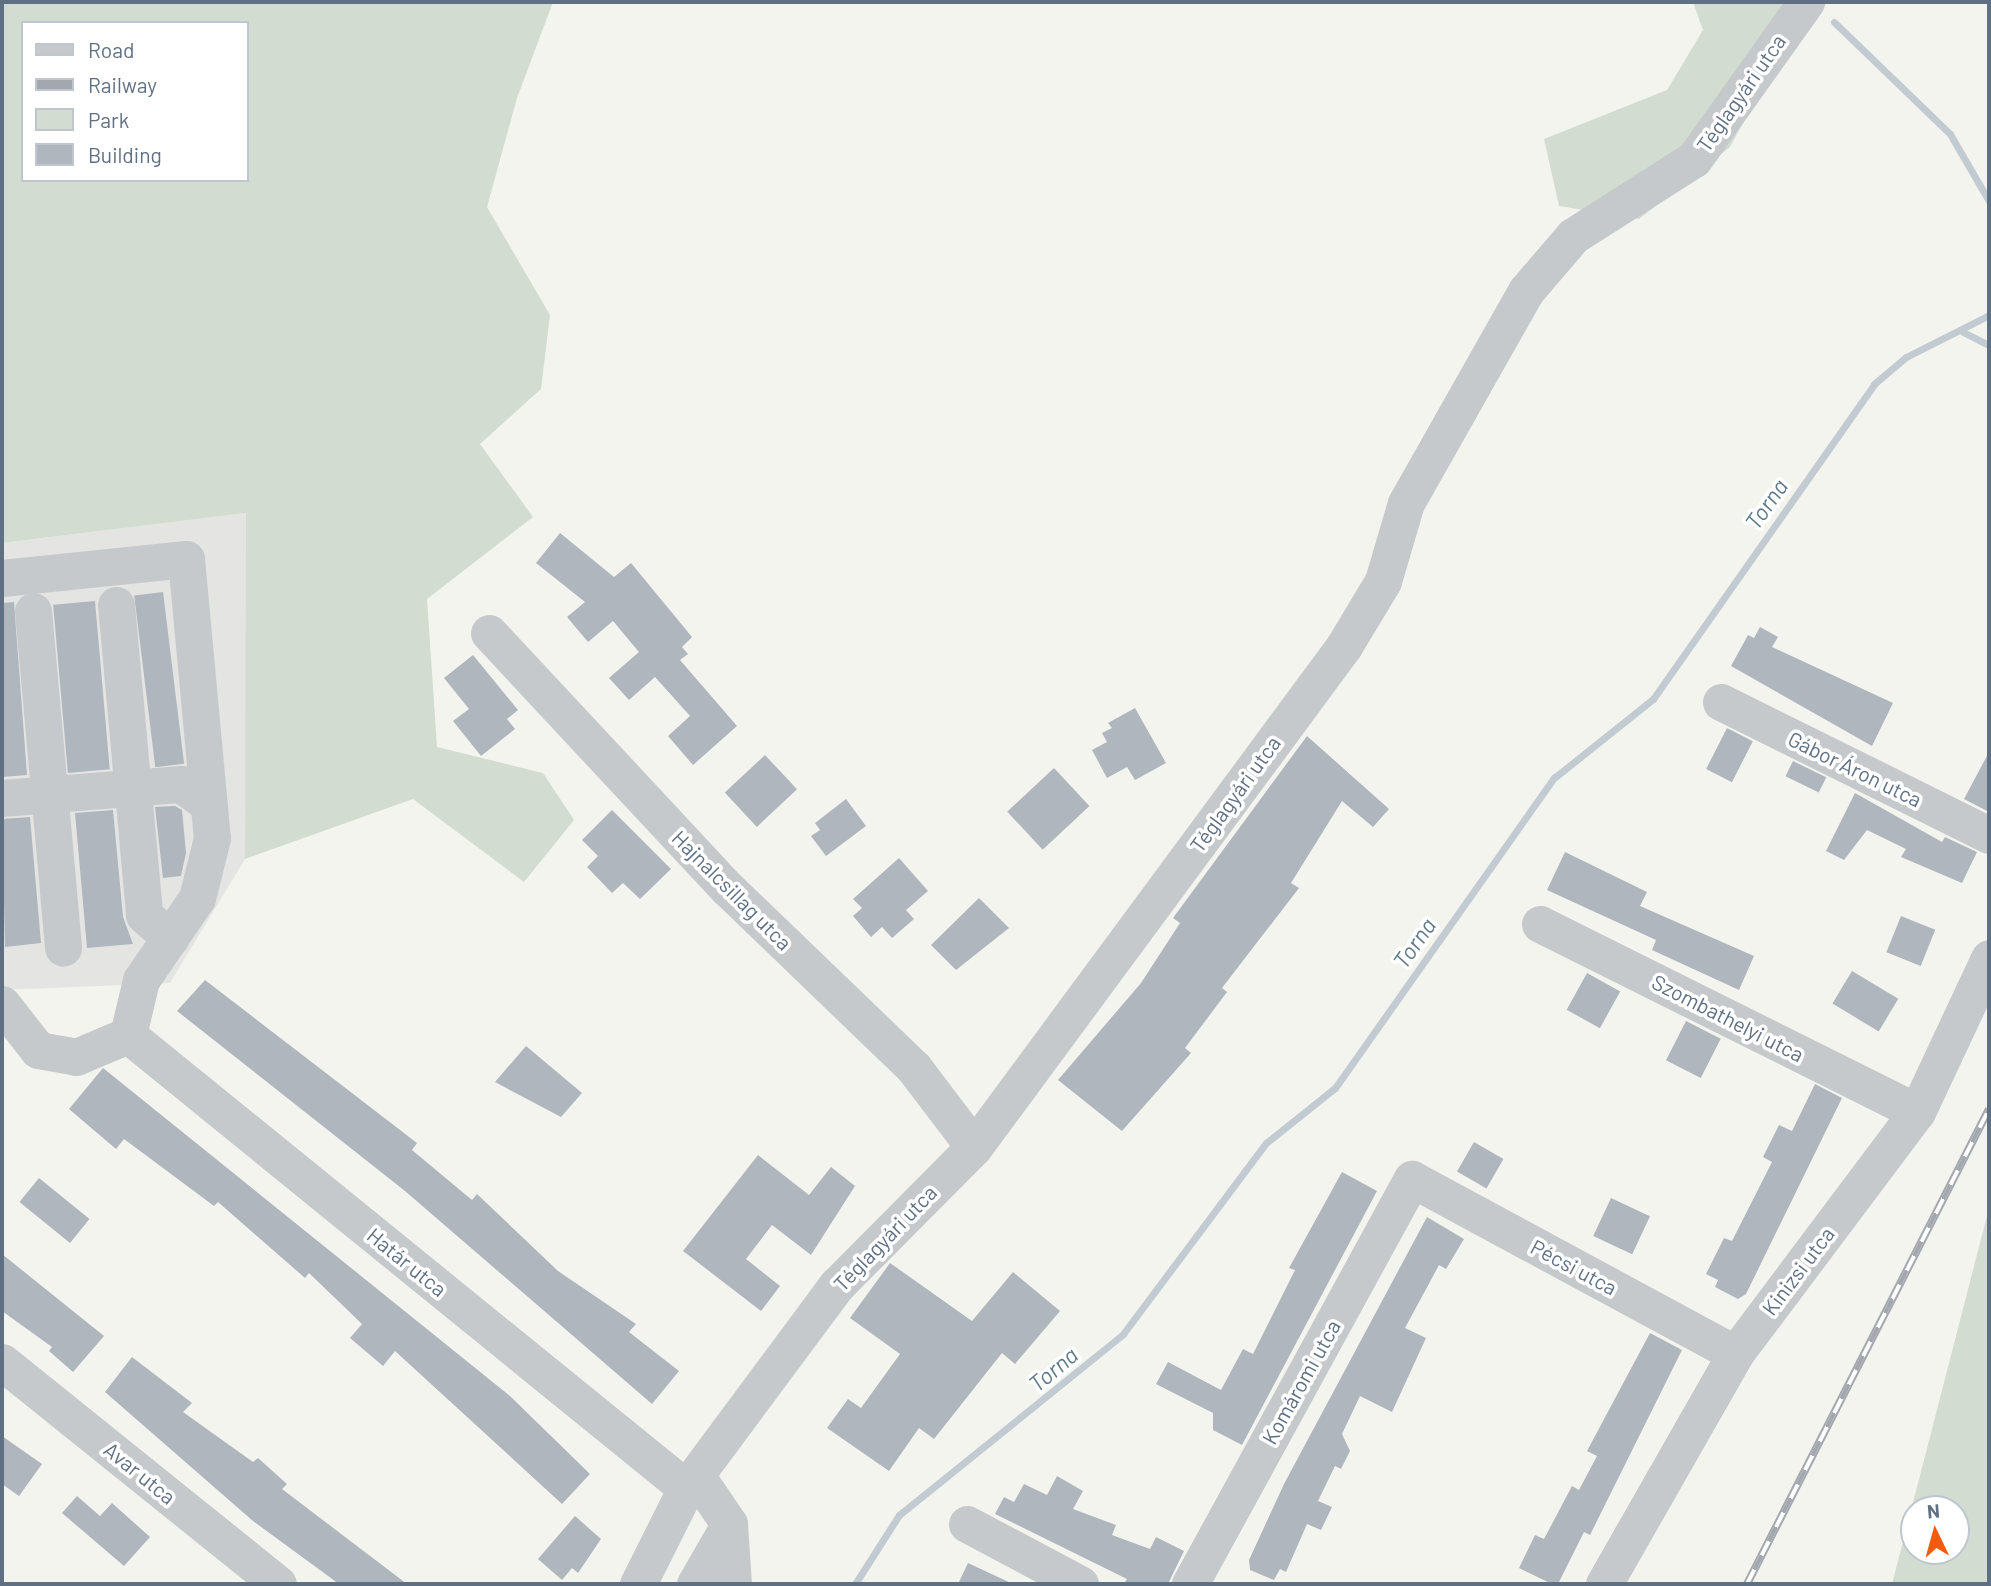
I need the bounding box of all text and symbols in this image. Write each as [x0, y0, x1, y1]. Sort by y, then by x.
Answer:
legend [21, 21, 248, 182]
street label: Téglagyári utca [1691, 30, 1791, 156]
text: Road [88, 37, 134, 62]
text: Railway [88, 72, 157, 97]
text: Park [88, 107, 129, 132]
text: Building [88, 142, 162, 167]
water label: Torna [1739, 473, 1793, 535]
street label: Gábor Áron utca [1784, 726, 1926, 812]
street label: Téglagyári utca [1184, 731, 1286, 857]
street label: Hajnalcsillag utca [667, 825, 797, 955]
water label: Torna [1387, 912, 1441, 974]
street label: Szombathelyi utca [1648, 969, 1808, 1067]
street label: Téglagyári utca [828, 1180, 942, 1296]
street label: Határ utca [362, 1222, 452, 1302]
street label: Kinizsi utca [1757, 1222, 1839, 1320]
street label: Pécsi utca [1527, 1234, 1621, 1300]
street label: Komáromi utca [1256, 1315, 1346, 1449]
water label: Torna [1023, 1341, 1083, 1397]
street label: Avar utca [99, 1437, 181, 1509]
north arrow [1900, 1495, 1970, 1565]
text: N [1926, 1499, 1941, 1523]

